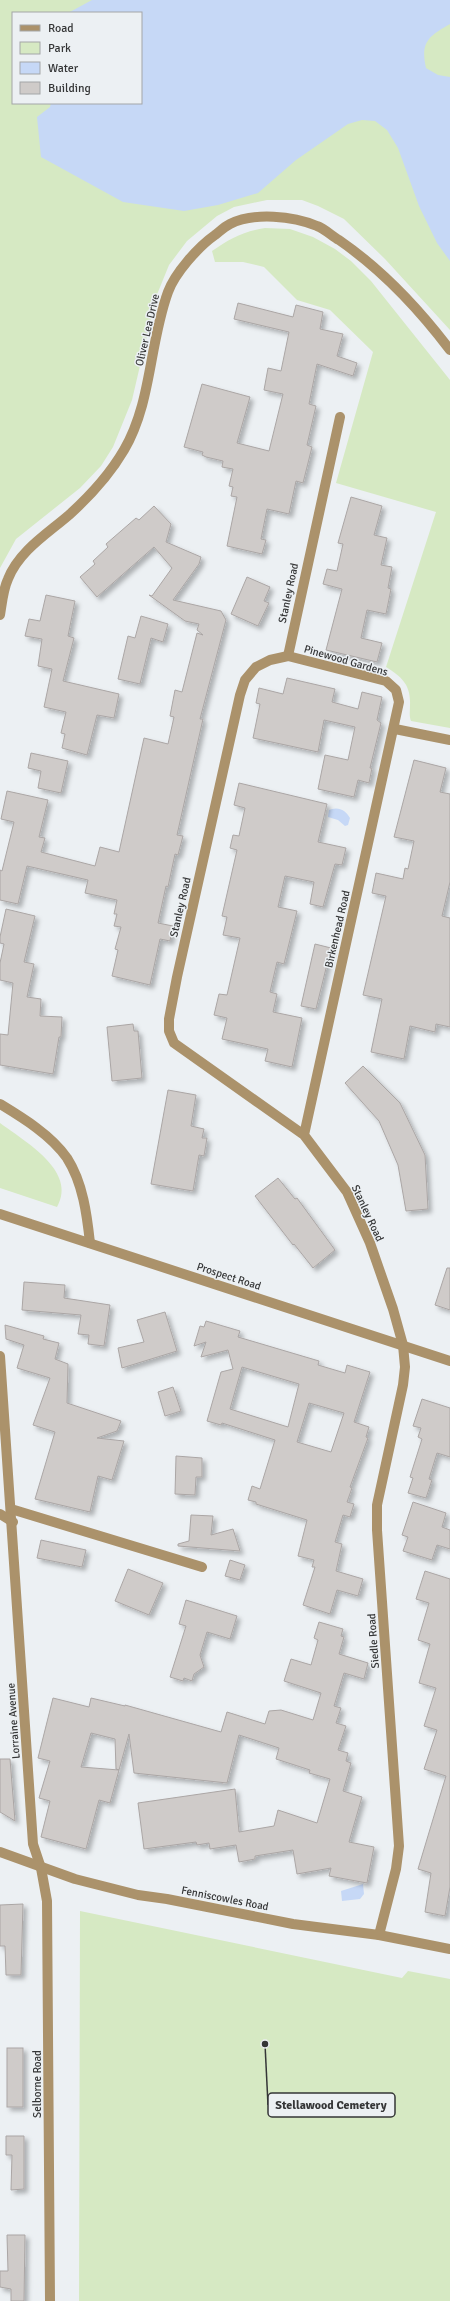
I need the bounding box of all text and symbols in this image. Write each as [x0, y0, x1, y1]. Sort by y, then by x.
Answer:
legend [12, 12, 142, 104]
text: Road [48, 21, 74, 36]
text: Park [48, 41, 71, 56]
text: Water [48, 61, 79, 76]
text: Building [48, 81, 91, 96]
street label: Oliver Lea Drive [133, 293, 162, 367]
street label: Stanley Road [276, 562, 301, 624]
street label: Pinewood Gardens [302, 642, 390, 679]
street label: Stanley Road [167, 876, 194, 938]
street label: Birkenhead Road [322, 889, 353, 969]
street label: Stanley Road [349, 1183, 386, 1244]
street label: Prospect Road [195, 1260, 263, 1293]
street label: Siedle Road [365, 1613, 382, 1669]
street label: Lorraine Avenue [4, 1683, 23, 1759]
street label: Fenniscowles Road [180, 1884, 270, 1913]
street label: Selborne Road [31, 2050, 44, 2118]
callout: Stellawood Cemetery [268, 2093, 395, 2117]
text: Stellawood Cemetery [275, 2098, 387, 2113]

